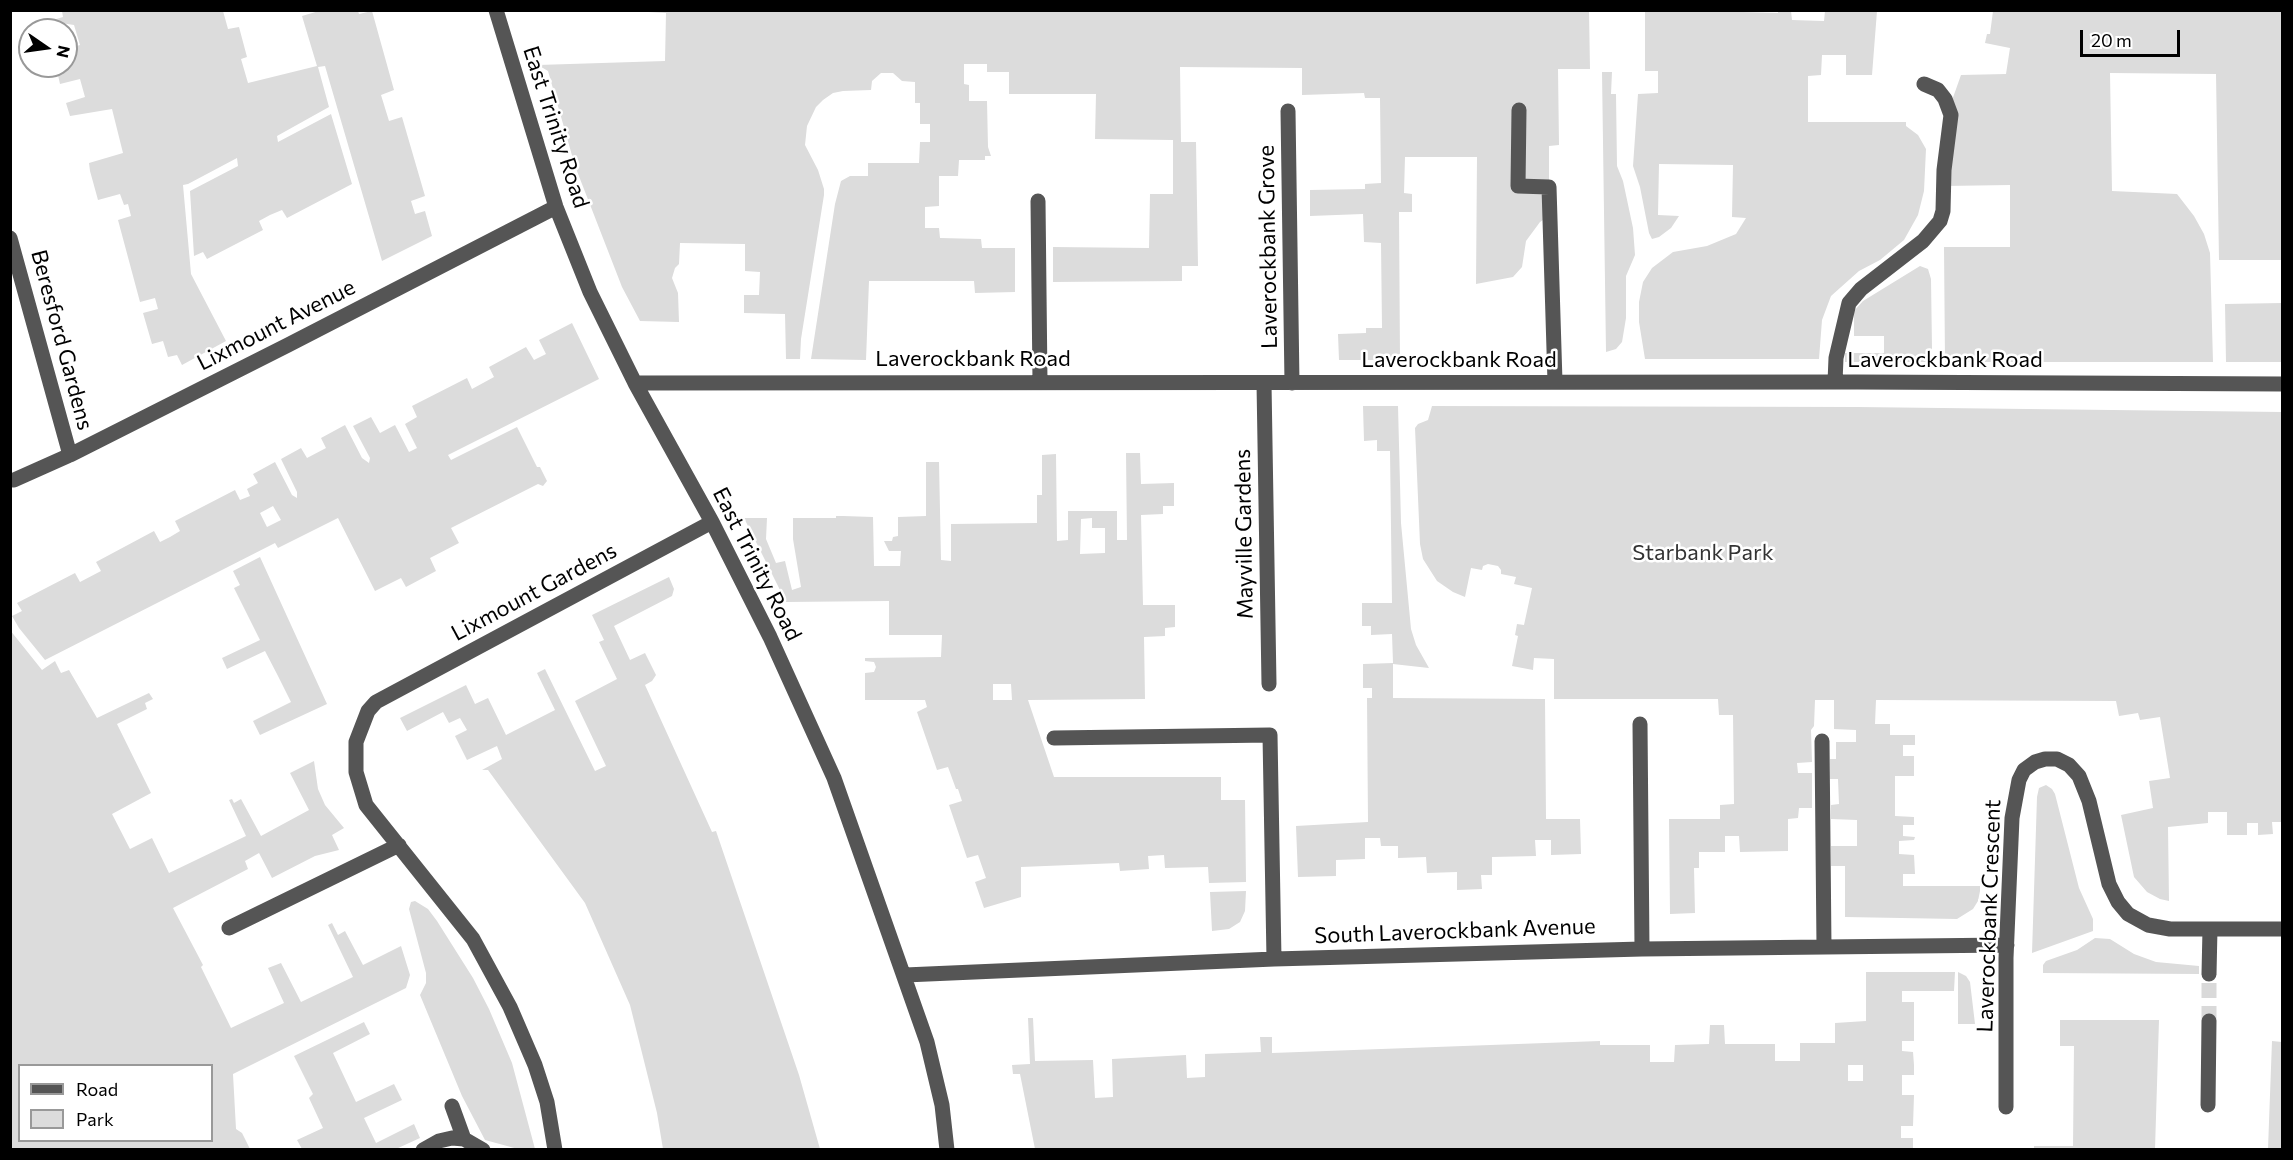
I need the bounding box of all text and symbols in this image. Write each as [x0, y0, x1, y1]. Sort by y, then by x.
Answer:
north arrow [18, 18, 78, 78]
scale bar [2083, 18, 2184, 56]
text: 20 m [2091, 29, 2132, 51]
street label: East Trinity Road [517, 43, 595, 211]
text: N [53, 44, 75, 60]
street label: Laverockbank Grove [1253, 145, 1283, 349]
street label: Beresford Gardens [25, 247, 99, 433]
street label: Lixmount Avenue [193, 274, 359, 376]
street label: Laverockbank Road [875, 346, 1071, 372]
street label: Laverockbank Road [1361, 347, 1557, 373]
street label: Laverockbank Road [1847, 347, 2043, 373]
street label: Mayville Gardens [1229, 449, 1259, 619]
street label: East Trinity Road [707, 483, 807, 645]
street label: Lixmount Gardens [447, 537, 621, 647]
park label: Starbank Park [1632, 540, 1774, 566]
street label: Laverockbank Crescent [1972, 799, 2006, 1033]
street label: South Laverockbank Avenue [1314, 913, 1596, 949]
legend [18, 1064, 213, 1142]
text: Road [76, 1078, 118, 1100]
text: Park [76, 1108, 114, 1130]

